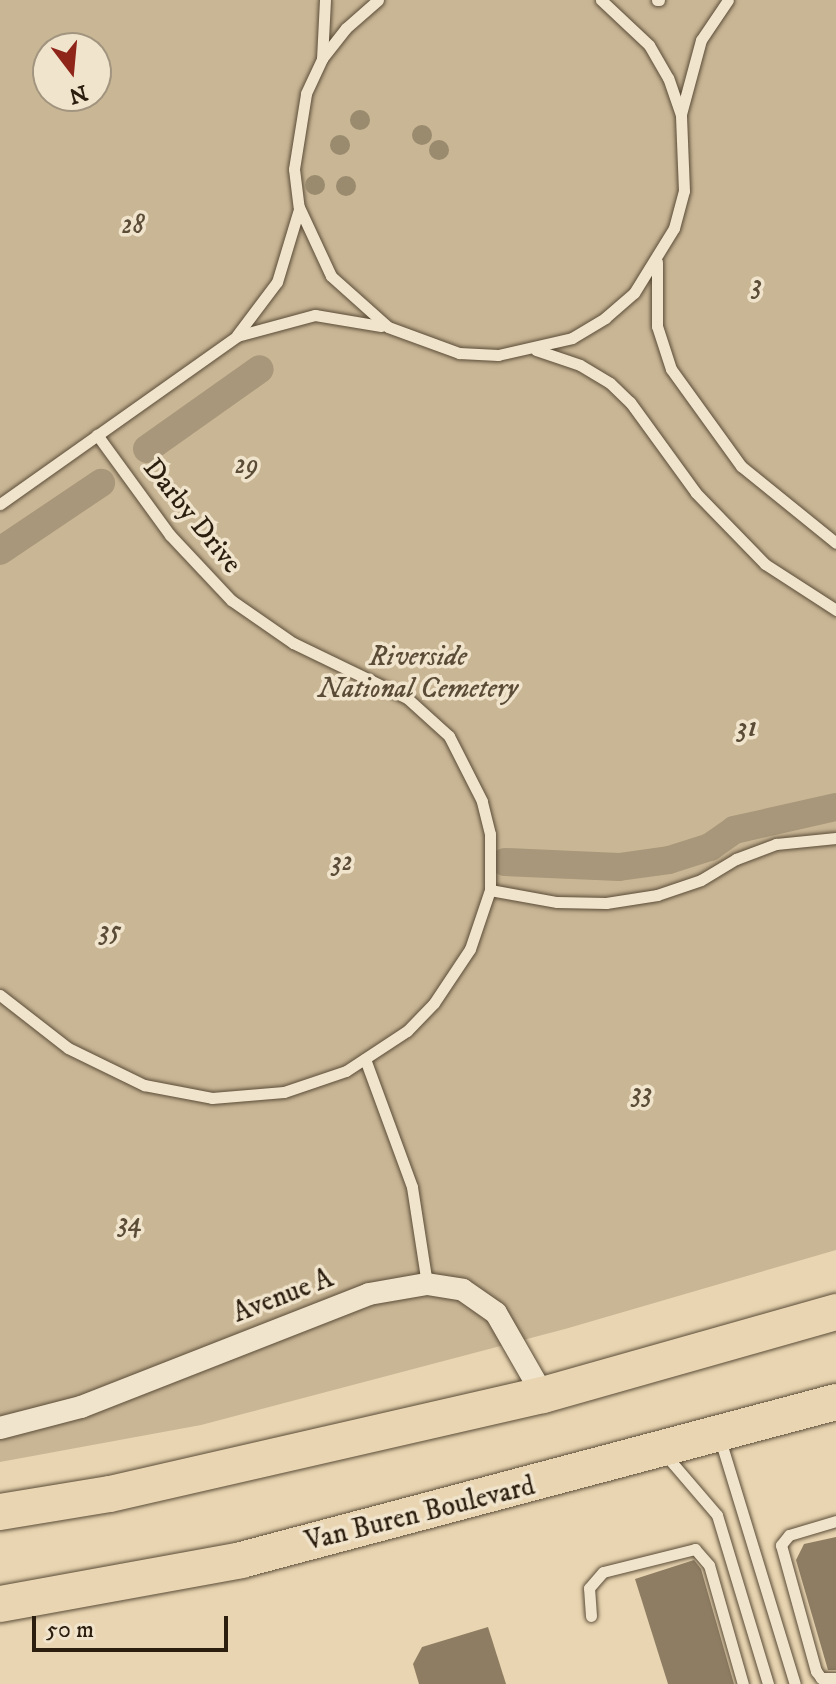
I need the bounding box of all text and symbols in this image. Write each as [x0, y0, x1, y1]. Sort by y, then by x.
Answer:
north arrow [32, 32, 112, 112]
text: N [66, 78, 91, 109]
park label: 28 [122, 208, 144, 242]
park label: 3 [752, 268, 762, 302]
park label: 29 [235, 448, 259, 482]
street label: Darby Drive [136, 452, 248, 580]
park label: Riverside National Cemetery [318, 640, 518, 706]
park label: 31 [737, 711, 757, 745]
park label: 32 [331, 845, 353, 879]
park label: 35 [99, 914, 121, 948]
park label: 33 [631, 1076, 653, 1110]
park label: 34 [118, 1206, 142, 1240]
street label: Avenue A [228, 1262, 338, 1330]
street label: Van Buren Boulevard [302, 1469, 538, 1559]
scale bar [36, 1600, 232, 1650]
text: 50 m [46, 1615, 94, 1645]

